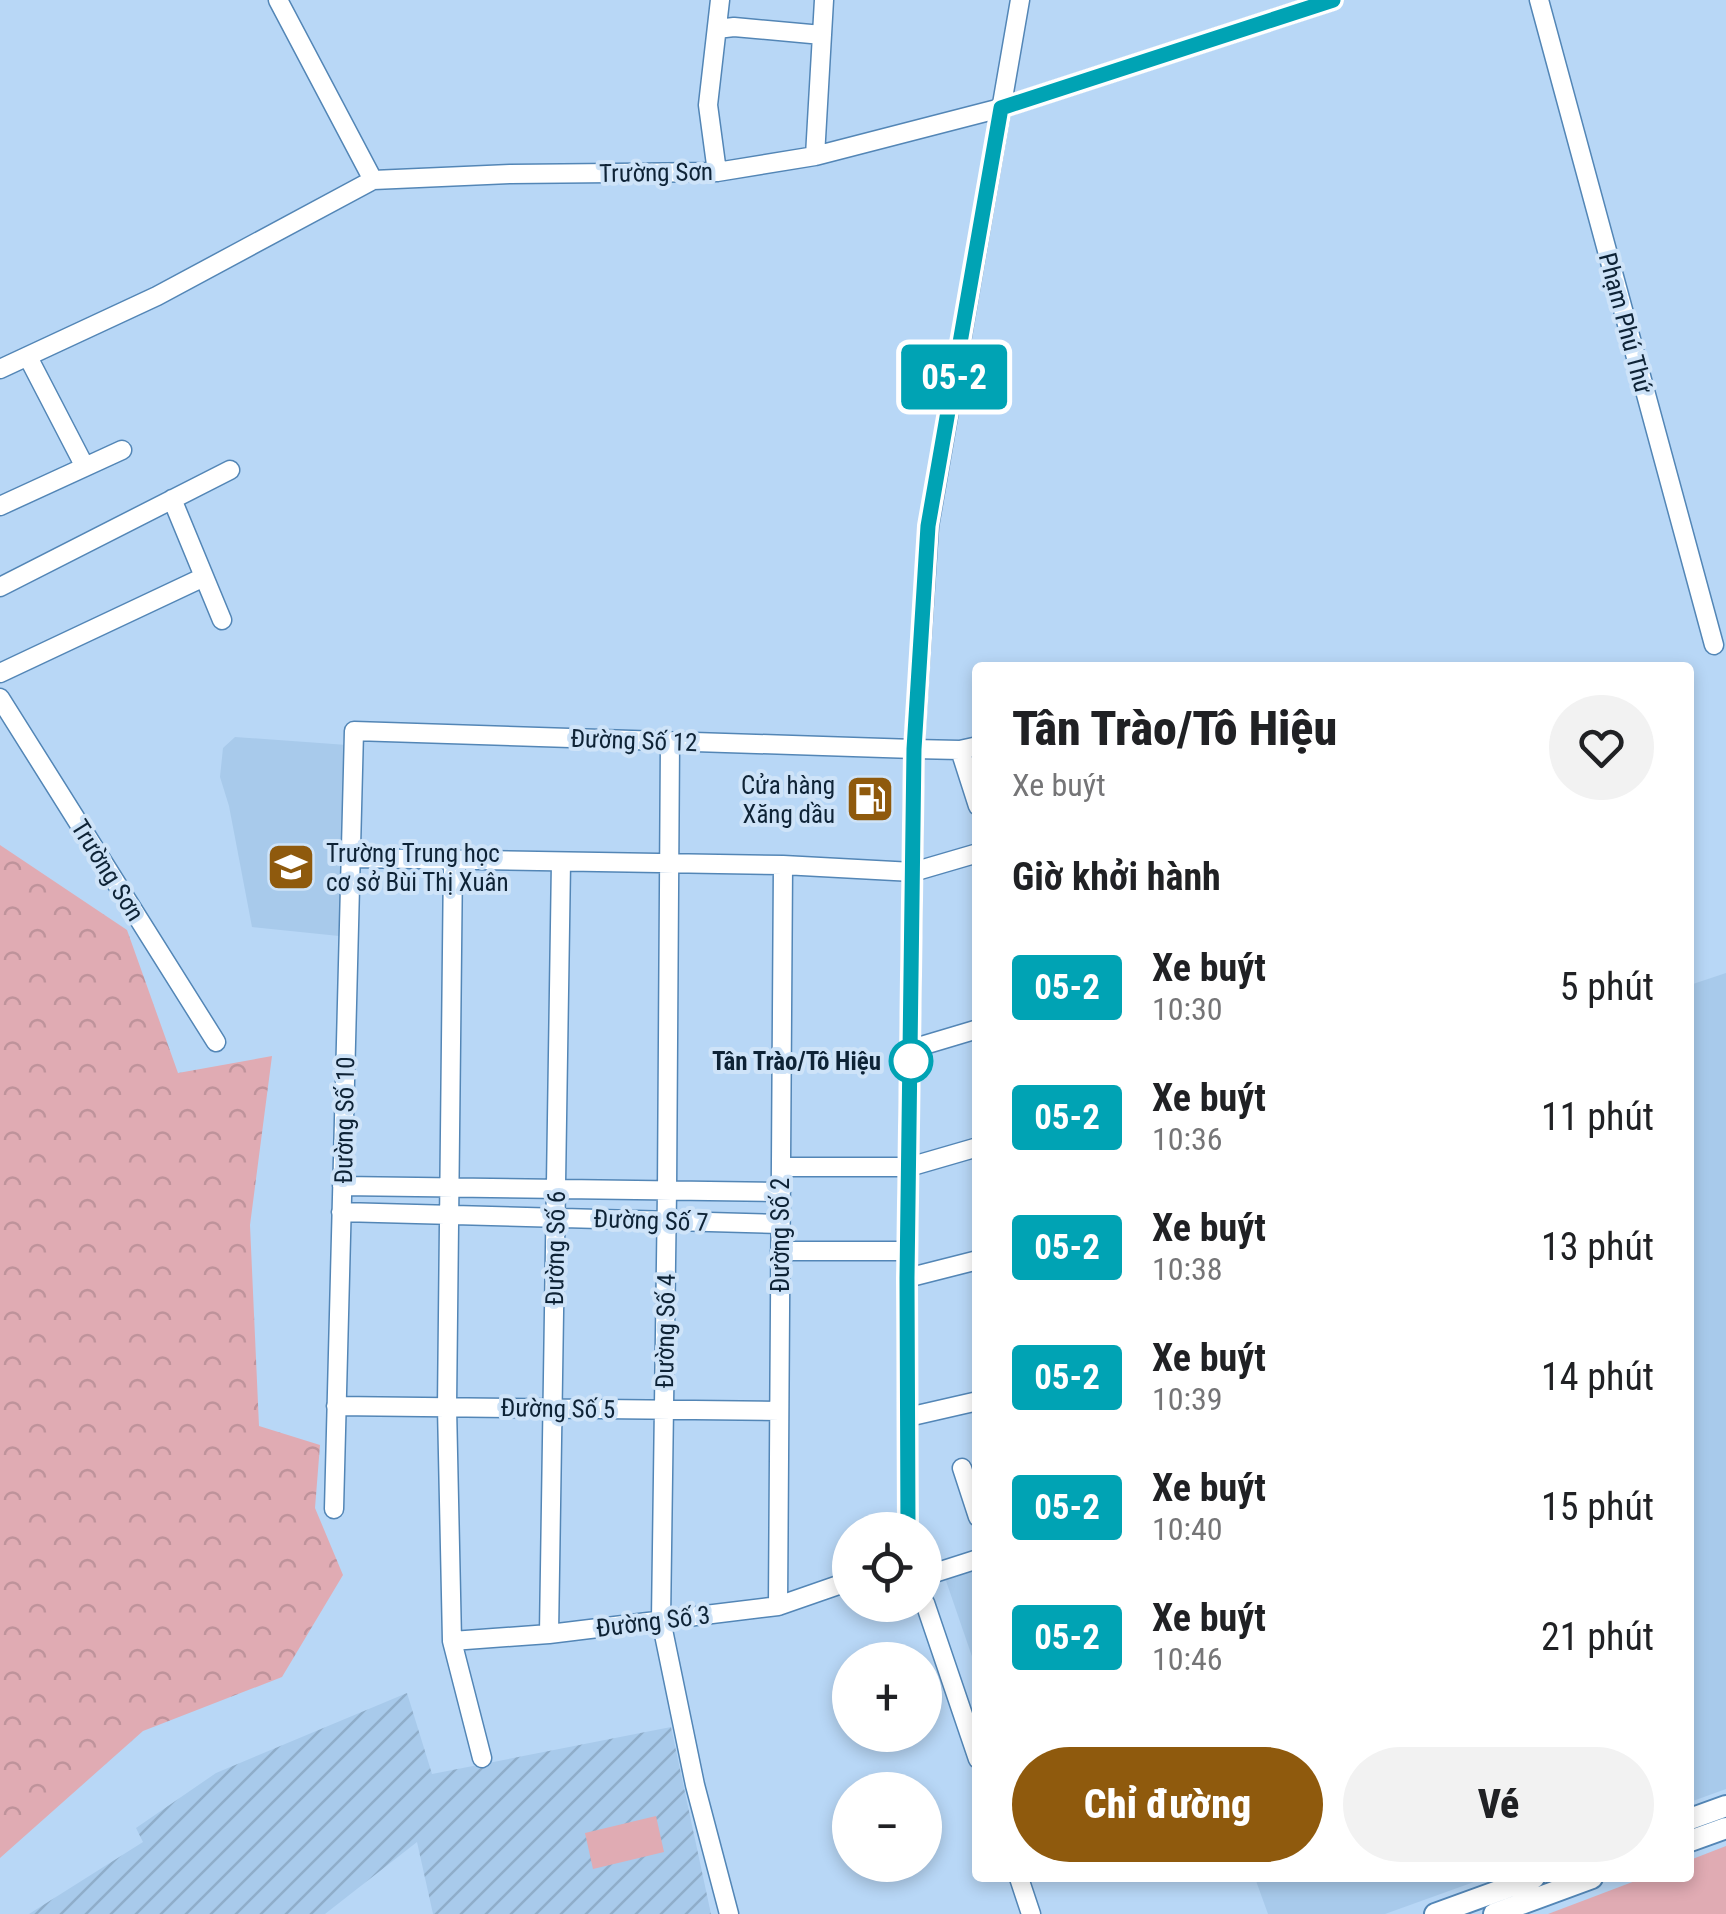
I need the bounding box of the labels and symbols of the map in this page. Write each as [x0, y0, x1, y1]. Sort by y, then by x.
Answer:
street label: Trường Sơn [599, 157, 713, 188]
street label: Phạm Phú Thứ [1593, 250, 1658, 397]
line badge: 05-2 [884, 344, 1024, 410]
street label: Đường Số 12 [570, 724, 698, 757]
place label: Cửa hàng Xăng dầu [741, 771, 835, 829]
fuel station icon: Cửa hàng Xăng dầu [844, 773, 896, 825]
street label: Trường Sơn [65, 814, 150, 926]
place label: Trường Trung học cơ sở Bùi Thị Xuân [326, 839, 509, 897]
school or university icon: Trường Trung học cơ sở Bùi Thị Xuân [265, 841, 317, 893]
marker: Tân Trào/Tô Hiệu [890, 1040, 932, 1082]
place label: Tân Trào/Tô Hiệu [712, 1047, 881, 1076]
street label: Đường Số 10 [329, 1056, 360, 1184]
street label: Đường Số 2 [766, 1178, 795, 1292]
street label: Đường Số 6 [540, 1190, 571, 1306]
street label: Đường Số 7 [593, 1204, 709, 1237]
street label: Đường Số 4 [650, 1273, 681, 1389]
street label: Đường Số 5 [500, 1393, 616, 1424]
street label: Đường Số 3 [594, 1600, 712, 1643]

